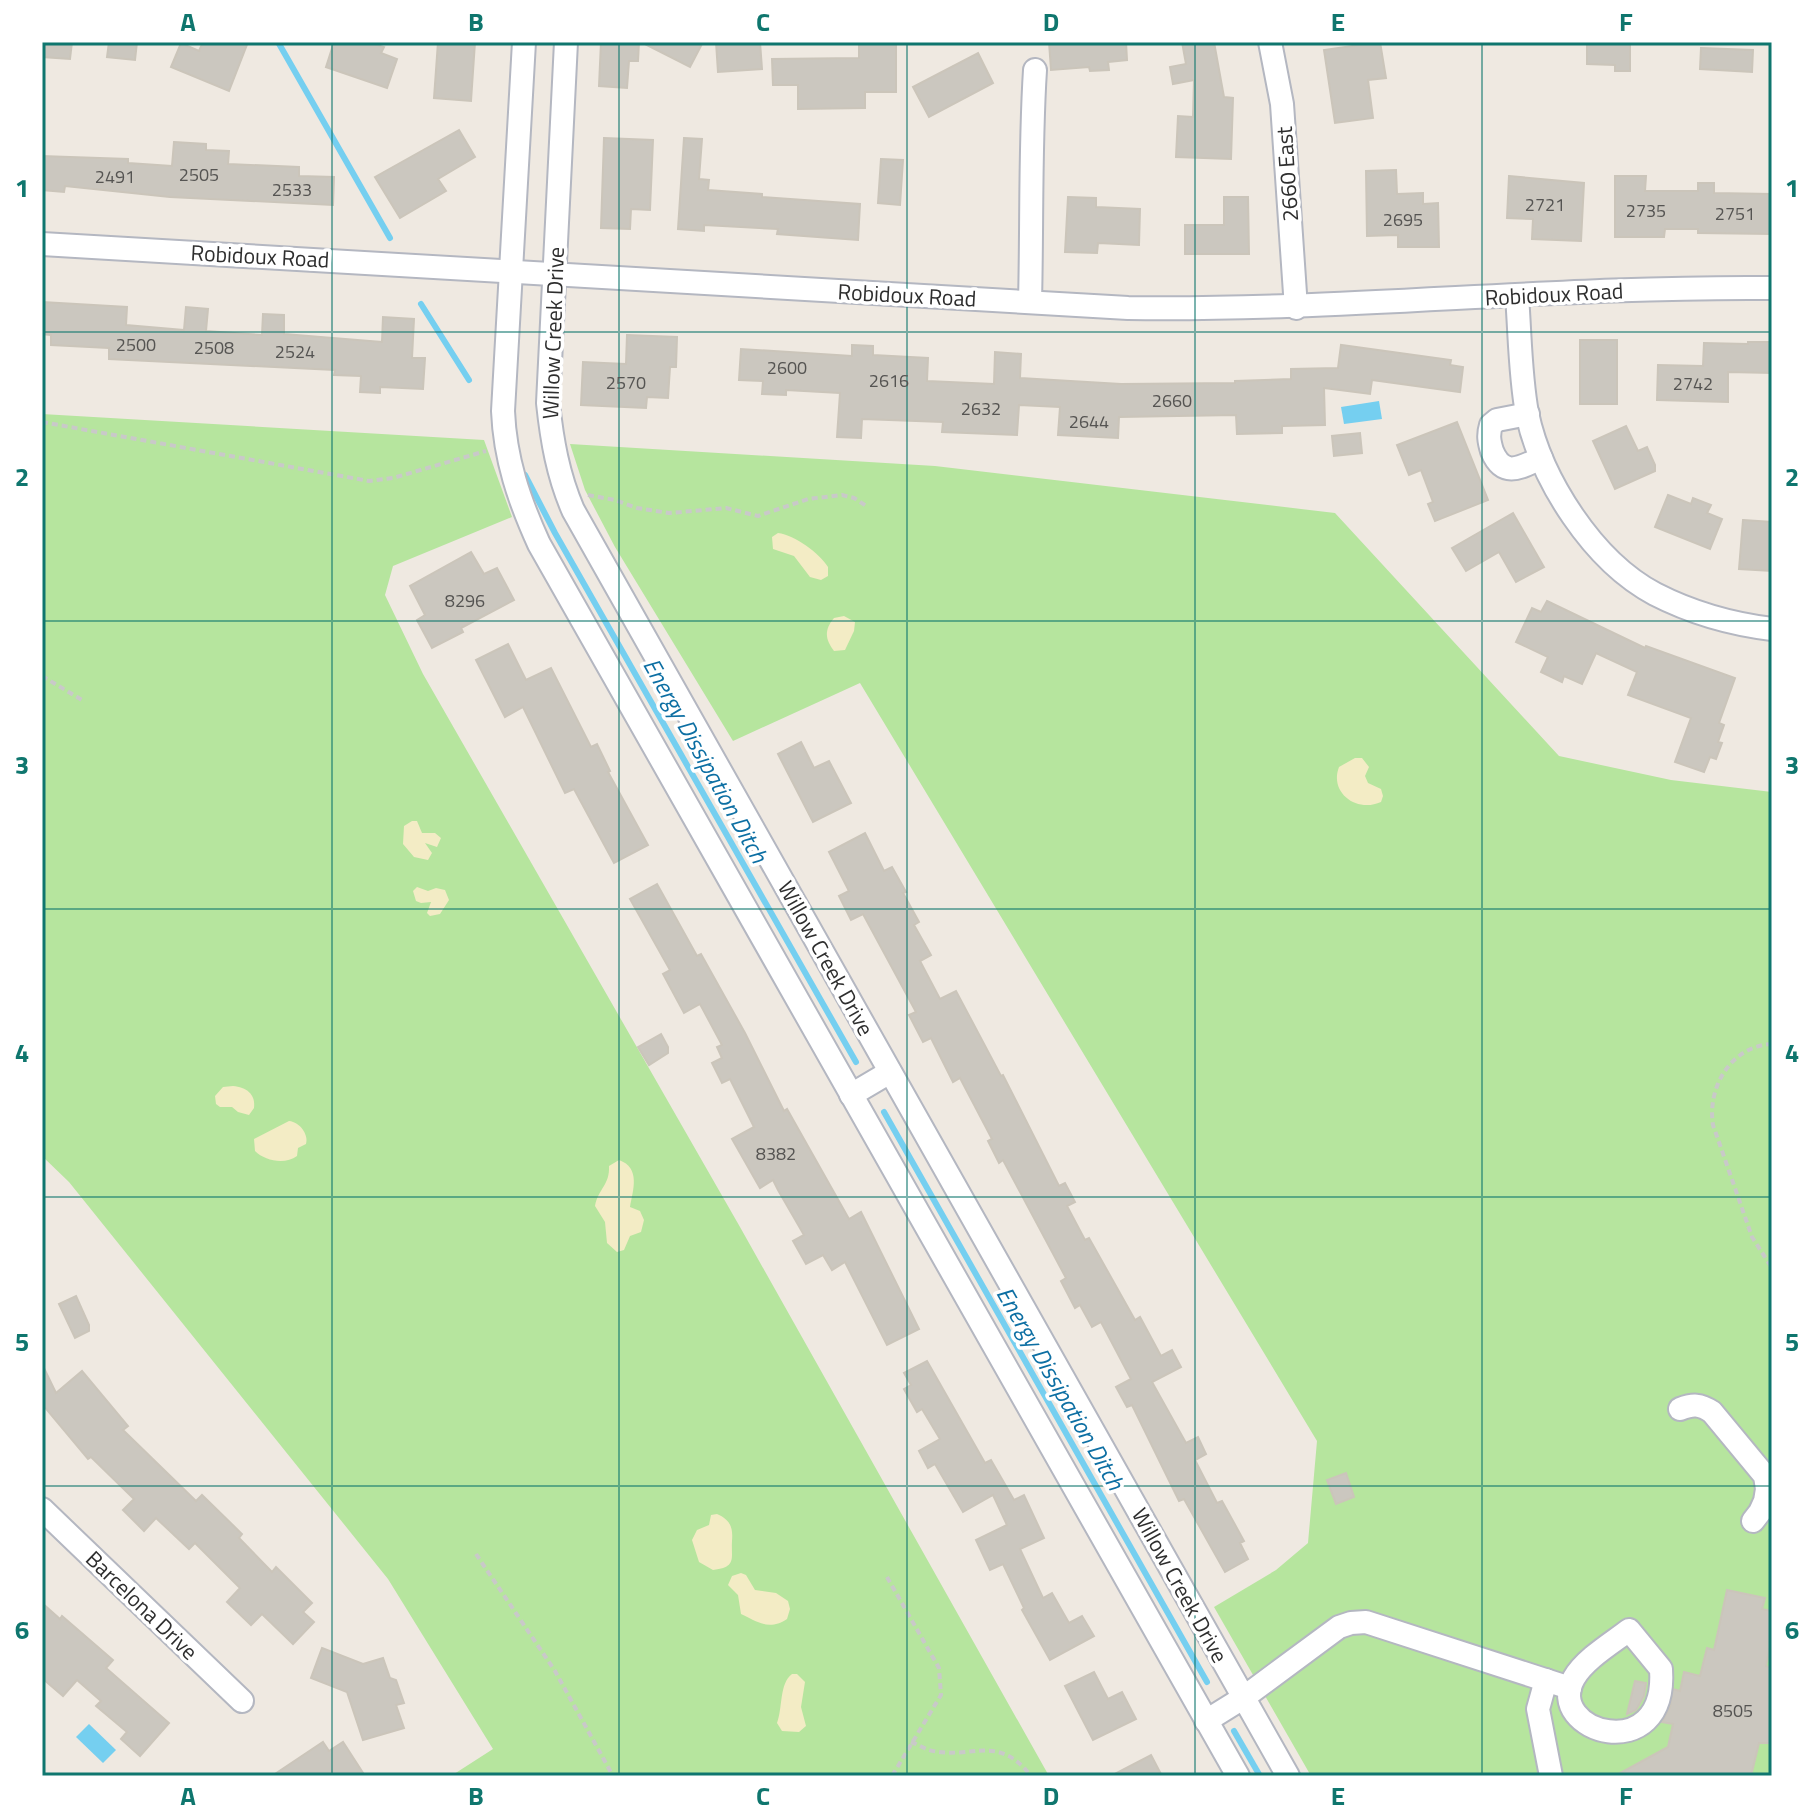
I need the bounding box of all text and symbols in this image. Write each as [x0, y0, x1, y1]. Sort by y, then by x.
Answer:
text: A [180, 2, 196, 41]
text: B [468, 2, 484, 41]
text: C [756, 2, 770, 41]
text: D [1043, 2, 1059, 41]
text: E [1331, 2, 1345, 41]
text: F [1619, 2, 1633, 41]
street label: 2660 East [1267, 125, 1307, 223]
house number: 2505 [179, 161, 219, 188]
house number: 2491 [95, 163, 135, 190]
text: 1 [15, 168, 29, 207]
text: 1 [1785, 168, 1799, 207]
house number: 2533 [272, 176, 312, 203]
house number: 2721 [1525, 191, 1565, 218]
house number: 2735 [1626, 197, 1666, 224]
house number: 2751 [1715, 200, 1755, 227]
house number: 2695 [1383, 206, 1423, 233]
street label: Robidoux Road [190, 235, 330, 277]
street label: Willow Creek Drive [533, 246, 573, 420]
street label: Robidoux Road [1484, 273, 1624, 315]
street label: Robidoux Road [837, 274, 977, 316]
house number: 2500 [116, 331, 156, 358]
house number: 2508 [194, 334, 234, 361]
house number: 2524 [275, 338, 315, 365]
house number: 2600 [767, 354, 807, 381]
house number: 2616 [869, 367, 909, 394]
house number: 2570 [606, 369, 646, 396]
house number: 2742 [1673, 370, 1713, 397]
house number: 2660 [1152, 387, 1192, 414]
house number: 2632 [961, 395, 1001, 422]
house number: 2644 [1069, 408, 1109, 435]
text: 2 [15, 457, 29, 496]
text: 2 [1785, 457, 1799, 496]
house number: 8296 [445, 587, 485, 614]
water label: Energy Dissipation Ditch [635, 651, 778, 870]
text: 3 [15, 745, 29, 784]
text: 3 [1785, 745, 1799, 784]
street label: Willow Creek Drive [769, 874, 883, 1042]
text: 4 [15, 1033, 29, 1072]
text: 4 [1785, 1033, 1799, 1072]
house number: 8382 [756, 1140, 796, 1167]
water label: Energy Dissipation Ditch [988, 1280, 1134, 1497]
text: 5 [15, 1322, 29, 1361]
text: 5 [1785, 1322, 1799, 1361]
street label: Willow Creek Drive [1123, 1501, 1237, 1669]
street label: Barcelona Drive [78, 1542, 206, 1668]
text: 6 [15, 1610, 29, 1649]
text: 6 [1785, 1610, 1799, 1649]
house number: 8505 [1713, 1697, 1753, 1724]
text: A [180, 1776, 196, 1815]
text: B [468, 1776, 484, 1815]
text: C [756, 1776, 770, 1815]
text: D [1043, 1776, 1059, 1815]
text: E [1331, 1776, 1345, 1815]
text: F [1619, 1776, 1633, 1815]

